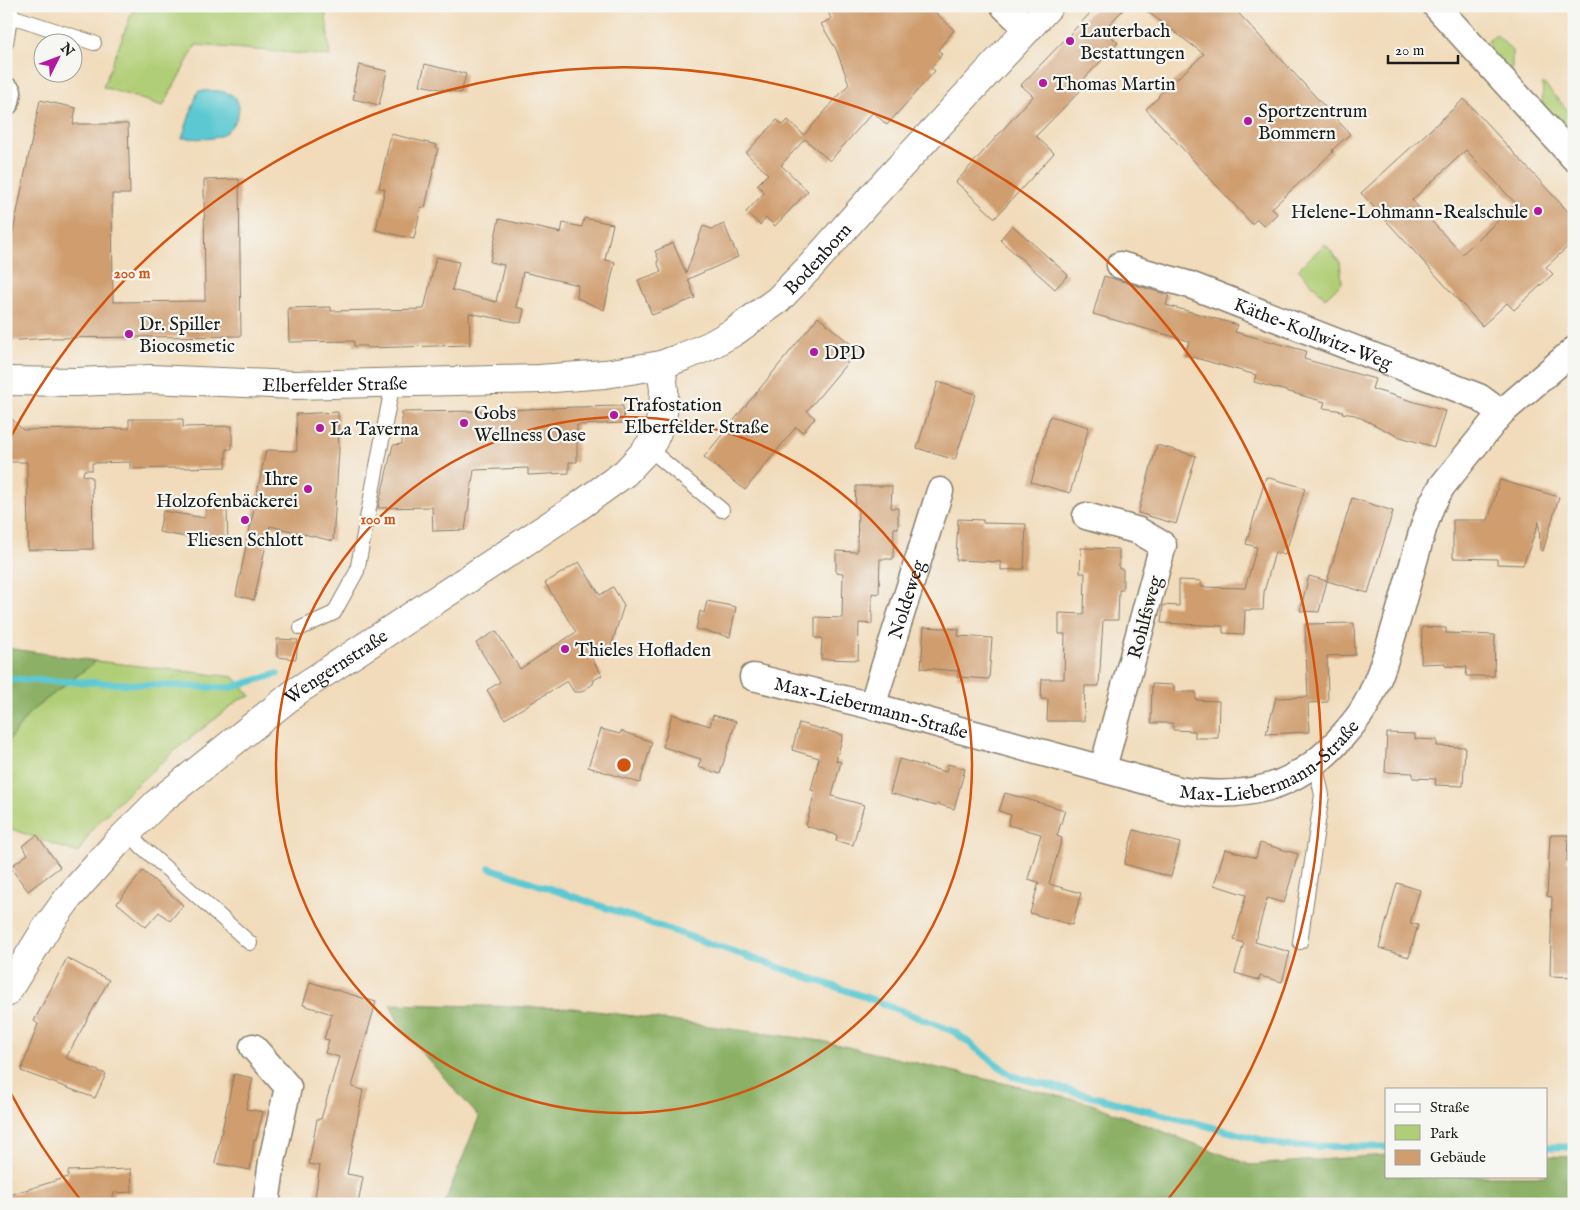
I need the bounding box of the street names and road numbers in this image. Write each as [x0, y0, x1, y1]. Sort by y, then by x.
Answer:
street label: Bodenborn [780, 219, 857, 301]
street label: Käthe-Kollwitz-Weg [1230, 293, 1396, 376]
street label: Elberfelder Straße [262, 372, 408, 399]
street label: Noldeweg [884, 557, 932, 642]
street label: Rohlfsweg [1123, 573, 1169, 662]
street label: Wengernstraße [280, 625, 393, 710]
street label: Max-Liebermann-Straße [771, 673, 971, 746]
street label: Max-Liebermann-Straße [1178, 715, 1365, 808]

